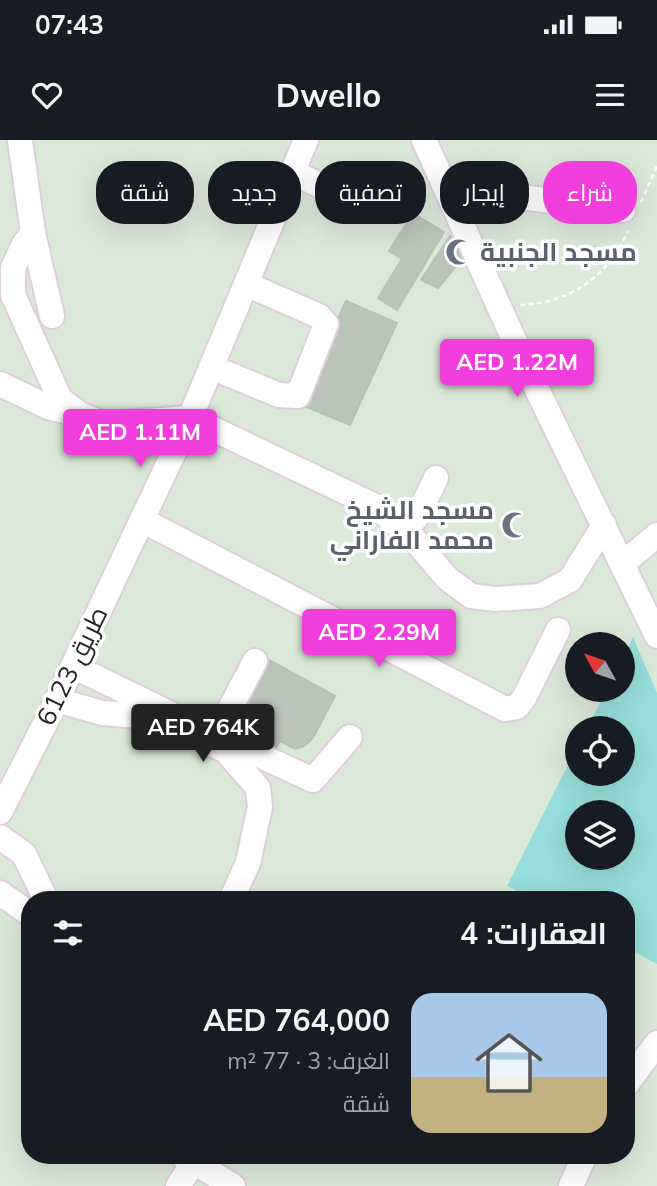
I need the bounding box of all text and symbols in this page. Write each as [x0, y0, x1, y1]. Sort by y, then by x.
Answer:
text: 07:43 [35, 8, 104, 41]
text: Dwello [276, 75, 381, 115]
icon: heart [28, 76, 66, 114]
icon: menu [591, 76, 629, 114]
chip: شقة [96, 161, 194, 224]
chip: جديد [208, 161, 301, 224]
chip: تصفية [315, 161, 426, 224]
chip: إيجار [440, 161, 529, 224]
chip: شراء [543, 161, 637, 224]
place label: مسجد الجنبية [480, 235, 637, 268]
mosque icon: مسجد الجنبية [444, 237, 474, 267]
pin: AED 1.22M [437, 340, 597, 399]
text: AED 1.22M [456, 347, 578, 376]
pin: AED 1.11M [60, 410, 220, 469]
text: AED 1.11M [79, 417, 201, 446]
place label: مسجد الشيخ محمد الفاراني [330, 493, 494, 561]
mosque icon: مسجد الشيخ محمد الفاراني [500, 510, 530, 540]
street label: طريق 6123 [29, 601, 115, 731]
pin: AED 2.29M [299, 610, 459, 669]
text: AED 2.29M [318, 617, 440, 646]
north arrow [565, 632, 635, 702]
map controls [565, 632, 635, 870]
pin: AED 764K [131, 704, 275, 764]
text: AED 764K [147, 712, 259, 741]
button: locate [565, 716, 635, 786]
button: layers [565, 800, 635, 870]
icon: filters [49, 914, 87, 952]
text: العقارات: 4 [460, 914, 607, 952]
text: AED 764,000 [203, 1001, 390, 1039]
icon: home [467, 1021, 551, 1105]
text: الغرف: 3 · 77 m² [227, 1046, 390, 1075]
text: شقة [343, 1089, 390, 1118]

